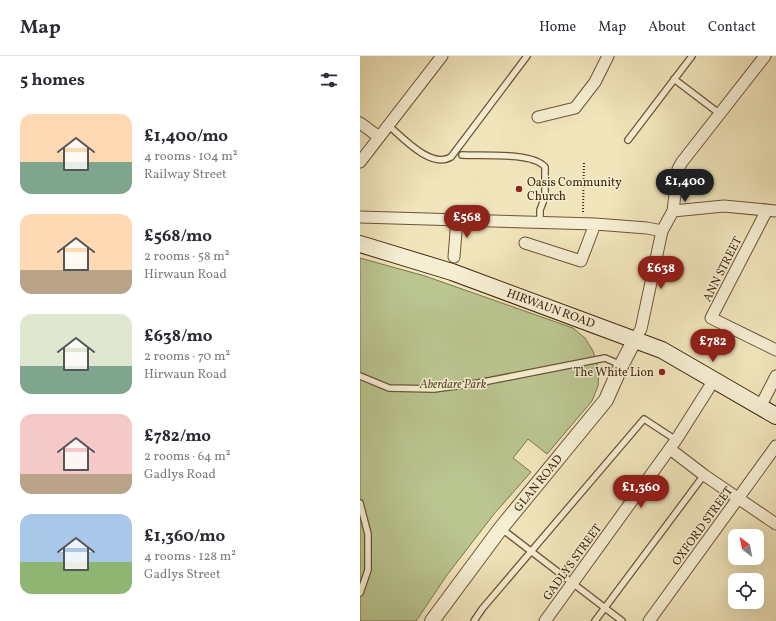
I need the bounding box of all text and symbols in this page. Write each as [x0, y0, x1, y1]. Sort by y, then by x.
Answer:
text: Map [20, 15, 61, 41]
text: Home [539, 18, 576, 37]
text: Map [598, 18, 626, 37]
text: About [648, 18, 686, 37]
text: Contact [708, 18, 756, 37]
text: 5 homes [20, 69, 85, 92]
icon: filters [318, 69, 340, 91]
text: £1,400/mo [144, 125, 228, 148]
icon: home [52, 130, 100, 178]
text: 4 rooms · 104 m² [144, 148, 238, 166]
text: Railway Street [144, 166, 227, 184]
pin: £1,400 [652, 169, 718, 203]
text: £1,400 [665, 173, 705, 191]
place label: Oasis Community Church [527, 175, 622, 205]
marker: Oasis Community Church [514, 184, 524, 194]
pin: £568 [443, 205, 491, 239]
text: £568 [453, 209, 481, 227]
text: £568/mo [144, 225, 212, 248]
icon: home [52, 230, 100, 278]
street label: ANN STREET [700, 234, 746, 305]
text: 2 rooms · 58 m² [144, 248, 229, 266]
pin: £638 [637, 256, 685, 290]
text: £638 [647, 260, 675, 278]
text: Hirwaun Road [144, 266, 227, 284]
street label: HIRWAUN ROAD [504, 286, 597, 332]
text: £638/mo [144, 325, 212, 348]
pin: £782 [689, 329, 737, 363]
icon: home [52, 330, 100, 378]
text: £782 [699, 333, 727, 351]
text: 2 rooms · 70 m² [144, 348, 230, 366]
place label: The White Lion [574, 365, 654, 381]
text: Hirwaun Road [144, 366, 227, 384]
marker: The White Lion [657, 367, 667, 377]
park label: Aberdare Park [419, 377, 487, 393]
text: £782/mo [144, 425, 211, 448]
icon: home [52, 430, 100, 478]
text: 2 rooms · 64 m² [144, 448, 231, 466]
street label: GLAN ROAD [511, 452, 567, 516]
text: Gadlys Road [144, 466, 216, 484]
pin: £1,360 [608, 475, 674, 509]
text: £1,360 [622, 479, 660, 497]
street label: OXFORD STREET [669, 484, 737, 569]
street label: GADLYS STREET [540, 521, 606, 604]
text: £1,360/mo [144, 525, 225, 548]
north arrow [728, 529, 764, 565]
map controls [728, 529, 764, 609]
icon: home [52, 530, 100, 578]
text: 4 rooms · 128 m² [144, 548, 236, 566]
text: Gadlys Street [144, 566, 220, 584]
button: locate [728, 573, 764, 609]

